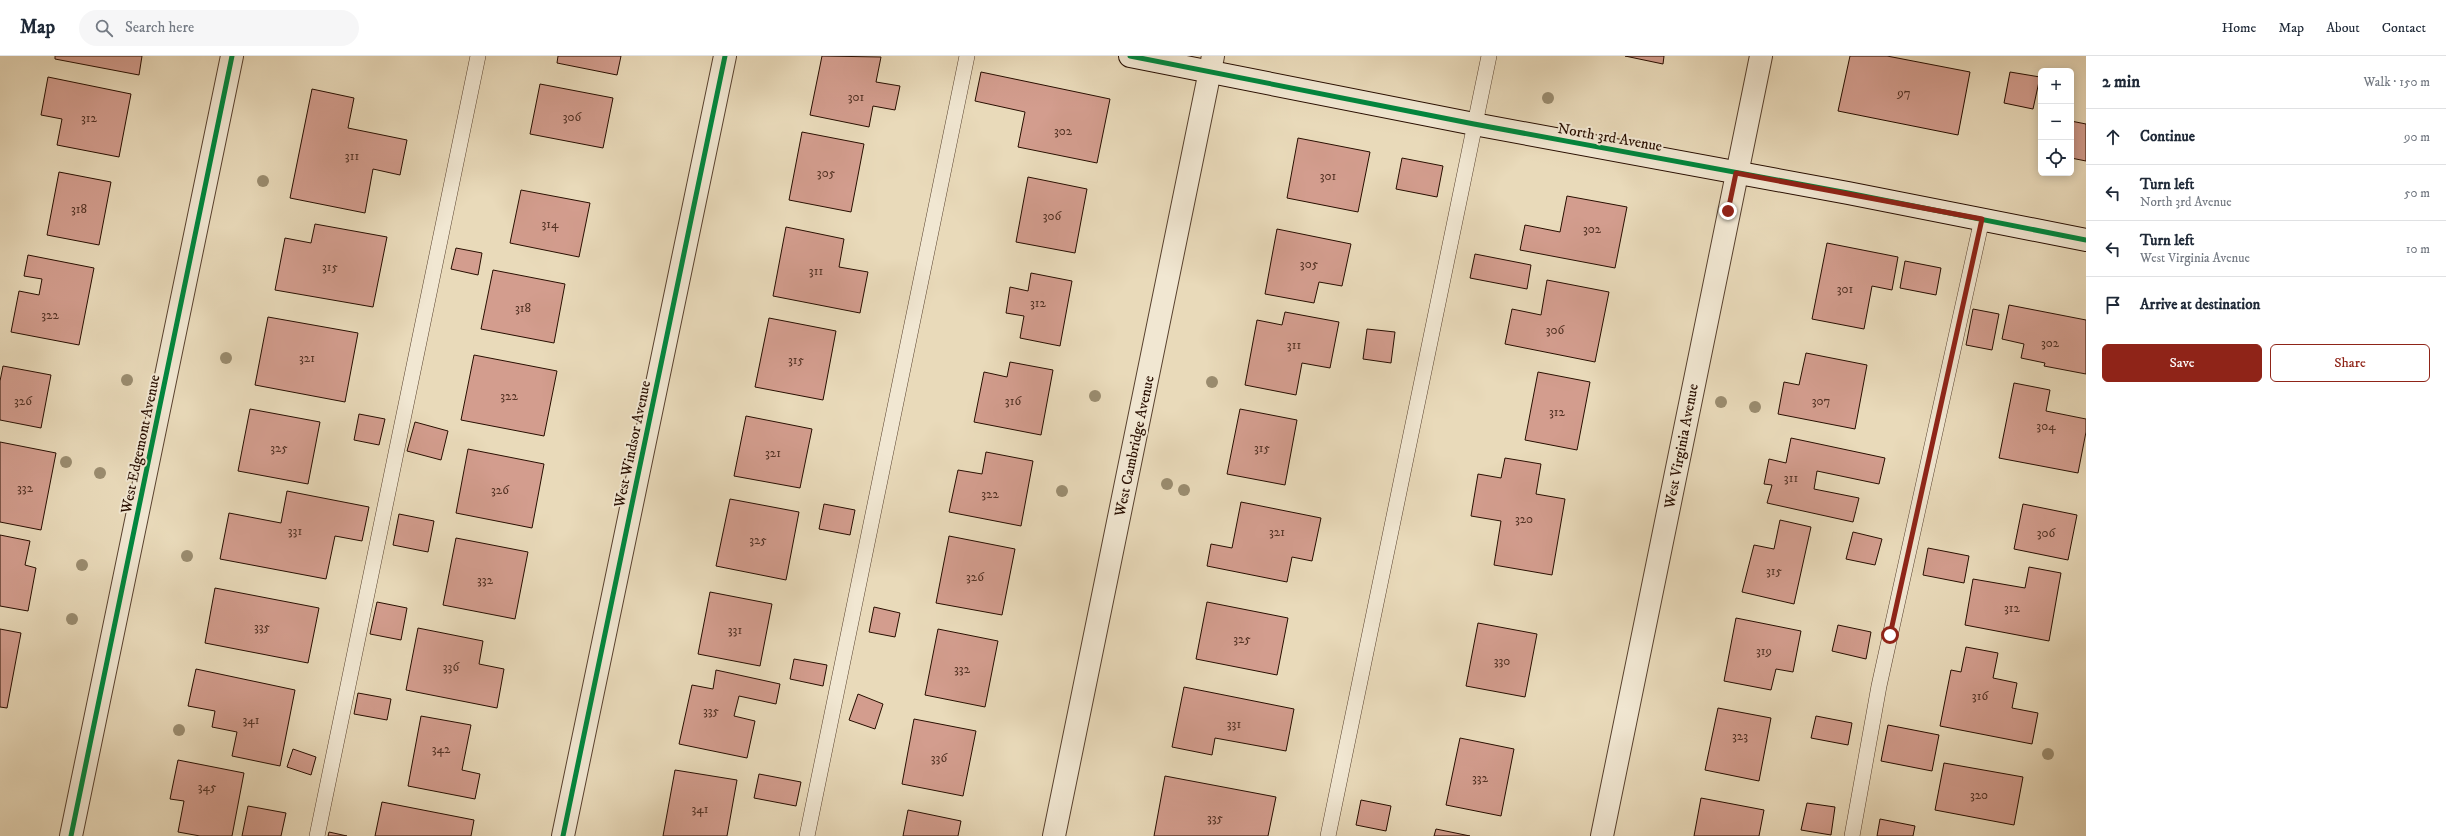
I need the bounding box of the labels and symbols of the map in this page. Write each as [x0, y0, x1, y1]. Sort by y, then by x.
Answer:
house number: 97 [1896, 85, 1911, 101]
house number: 301 [848, 89, 865, 105]
house number: 306 [563, 109, 583, 125]
house number: 312 [81, 110, 98, 126]
street label: North 3rd Avenue [1556, 119, 1664, 156]
house number: 302 [1054, 123, 1073, 139]
house number: 311 [345, 148, 359, 164]
house number: 305 [817, 165, 836, 181]
house number: 301 [1320, 168, 1337, 184]
house number: 318 [71, 201, 87, 217]
route end [1719, 202, 1737, 220]
house number: 306 [1043, 208, 1063, 224]
house number: 314 [541, 216, 559, 232]
house number: 302 [1583, 221, 1602, 237]
house number: 305 [1300, 256, 1319, 272]
house number: 315 [322, 259, 339, 275]
house number: 311 [809, 263, 823, 279]
house number: 301 [1837, 281, 1854, 297]
house number: 312 [1030, 295, 1047, 311]
house number: 318 [515, 300, 531, 316]
house number: 322 [41, 307, 59, 323]
house number: 306 [1546, 322, 1566, 338]
house number: 302 [2041, 335, 2060, 351]
house number: 311 [1287, 337, 1301, 353]
house number: 321 [299, 350, 315, 366]
house number: 315 [788, 352, 805, 368]
street label: West Edgemont Avenue [116, 373, 164, 516]
street label: West Cambridge Avenue [1110, 374, 1159, 519]
street label: West Windsor Avenue [610, 379, 655, 510]
street label: West Virginia Avenue [1660, 382, 1703, 511]
house number: 322 [500, 388, 518, 404]
house number: 326 [14, 393, 33, 409]
house number: 316 [1005, 393, 1022, 409]
house number: 307 [1812, 393, 1830, 409]
house number: 312 [1549, 404, 1566, 420]
house number: 304 [2036, 418, 2056, 434]
house number: 325 [270, 440, 288, 456]
house number: 315 [1254, 440, 1271, 456]
house number: 321 [765, 445, 781, 461]
house number: 311 [1784, 470, 1798, 486]
house number: 332 [17, 480, 34, 496]
house number: 326 [491, 482, 510, 498]
house number: 322 [981, 486, 999, 502]
house number: 320 [1515, 511, 1533, 527]
house number: 331 [288, 523, 302, 539]
house number: 321 [1269, 524, 1285, 540]
house number: 306 [2037, 525, 2057, 541]
house number: 325 [749, 532, 767, 548]
house number: 315 [1766, 563, 1783, 579]
house number: 326 [966, 569, 985, 585]
house number: 332 [477, 572, 494, 588]
house number: 312 [2004, 600, 2021, 616]
house number: 335 [254, 619, 271, 635]
house number: 331 [728, 622, 742, 638]
route start [1881, 626, 1899, 644]
house number: 325 [1233, 631, 1251, 647]
house number: 319 [1756, 643, 1772, 659]
house number: 330 [1494, 653, 1510, 669]
house number: 336 [443, 659, 460, 675]
house number: 332 [954, 661, 971, 677]
house number: 316 [1972, 688, 1989, 704]
house number: 335 [703, 703, 720, 719]
house number: 341 [242, 712, 260, 728]
house number: 331 [1227, 716, 1241, 732]
house number: 323 [1732, 728, 1748, 744]
house number: 342 [432, 741, 451, 757]
house number: 336 [931, 750, 948, 766]
house number: 332 [1472, 770, 1489, 786]
house number: 345 [198, 779, 217, 795]
house number: 320 [1970, 787, 1988, 803]
house number: 341 [691, 801, 709, 817]
house number: 335 [1207, 810, 1224, 826]

